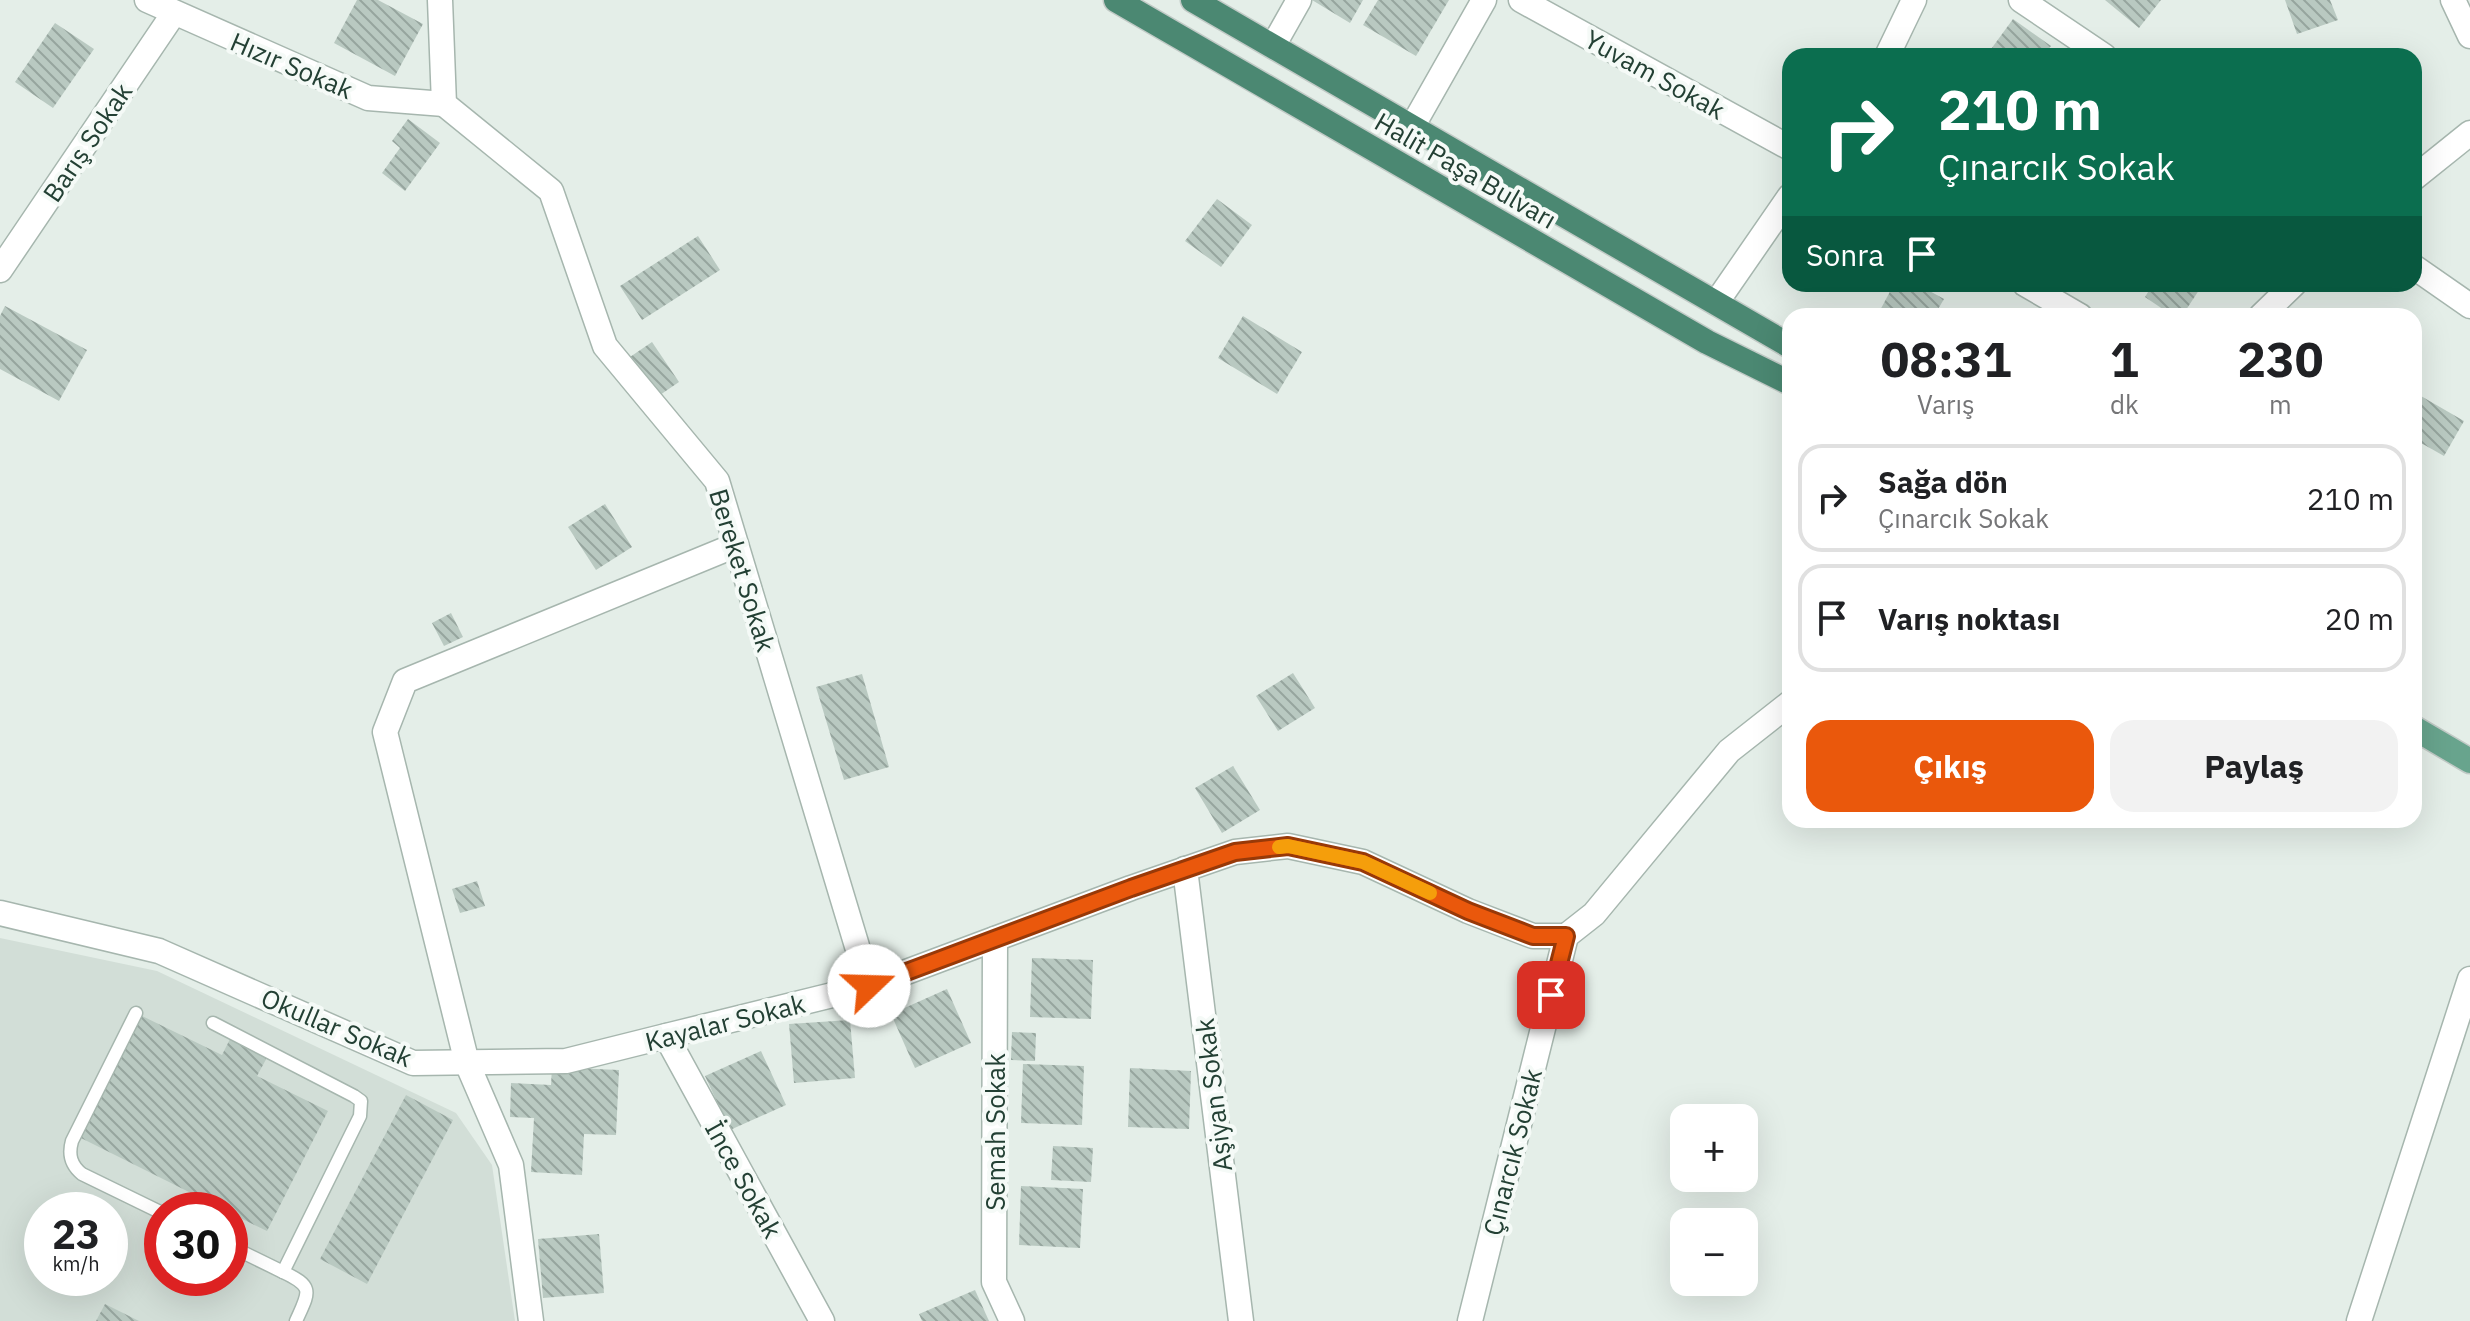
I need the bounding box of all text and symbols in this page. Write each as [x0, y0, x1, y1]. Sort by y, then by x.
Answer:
street label: Yuvam Sokak [1579, 21, 1732, 127]
street label: Hızır Sokak [226, 24, 359, 106]
text: 210 m [1938, 73, 2102, 145]
street label: Barış Sokak [35, 76, 139, 208]
icon: right [1806, 80, 1910, 184]
street label: Halit Paşa Bulvarı [1369, 104, 1563, 236]
text: Çınarcık Sokak [1938, 143, 2175, 190]
icon: arrive [1900, 232, 1944, 276]
text: Sonra [1806, 235, 1884, 274]
text: 08:31 [1880, 328, 2011, 390]
text: 1 [2110, 328, 2139, 390]
text: 230 [2237, 328, 2324, 390]
text: Varış [1917, 387, 1975, 421]
text: dk [2110, 387, 2139, 421]
text: m [2269, 387, 2292, 421]
text: Sağa dön [1878, 462, 2008, 501]
icon: right [1810, 476, 1854, 520]
text: 210 m [2307, 479, 2394, 518]
street label: Bereket Sokak [702, 484, 784, 656]
text: Çınarcık Sokak [1878, 501, 2049, 535]
icon: arrive [1810, 596, 1854, 640]
text: Varış noktası [1878, 599, 2060, 638]
text: 20 m [2325, 599, 2394, 638]
button: Çıkış [1806, 720, 2094, 812]
button: Paylaş [2110, 720, 2398, 812]
position arrow [827, 944, 911, 1028]
pin [1517, 961, 1585, 1029]
icon: arrive [1529, 973, 1573, 1017]
street label: Okullar Sokak [256, 980, 418, 1074]
street label: Kayalar Sokak [641, 986, 809, 1058]
street label: Aşiyan Sokak [1187, 1016, 1239, 1174]
street label: Semah Sokak [978, 1053, 1012, 1211]
street label: Çınarcık Sokak [1475, 1065, 1549, 1239]
map controls [1670, 1104, 1758, 1296]
button: + [1670, 1104, 1758, 1192]
street label: İnce Sokak [698, 1114, 790, 1244]
speed limit sign: 30 [144, 1192, 248, 1296]
text: 23 [52, 1208, 100, 1260]
button: − [1670, 1208, 1758, 1296]
text: km/h [52, 1250, 100, 1277]

